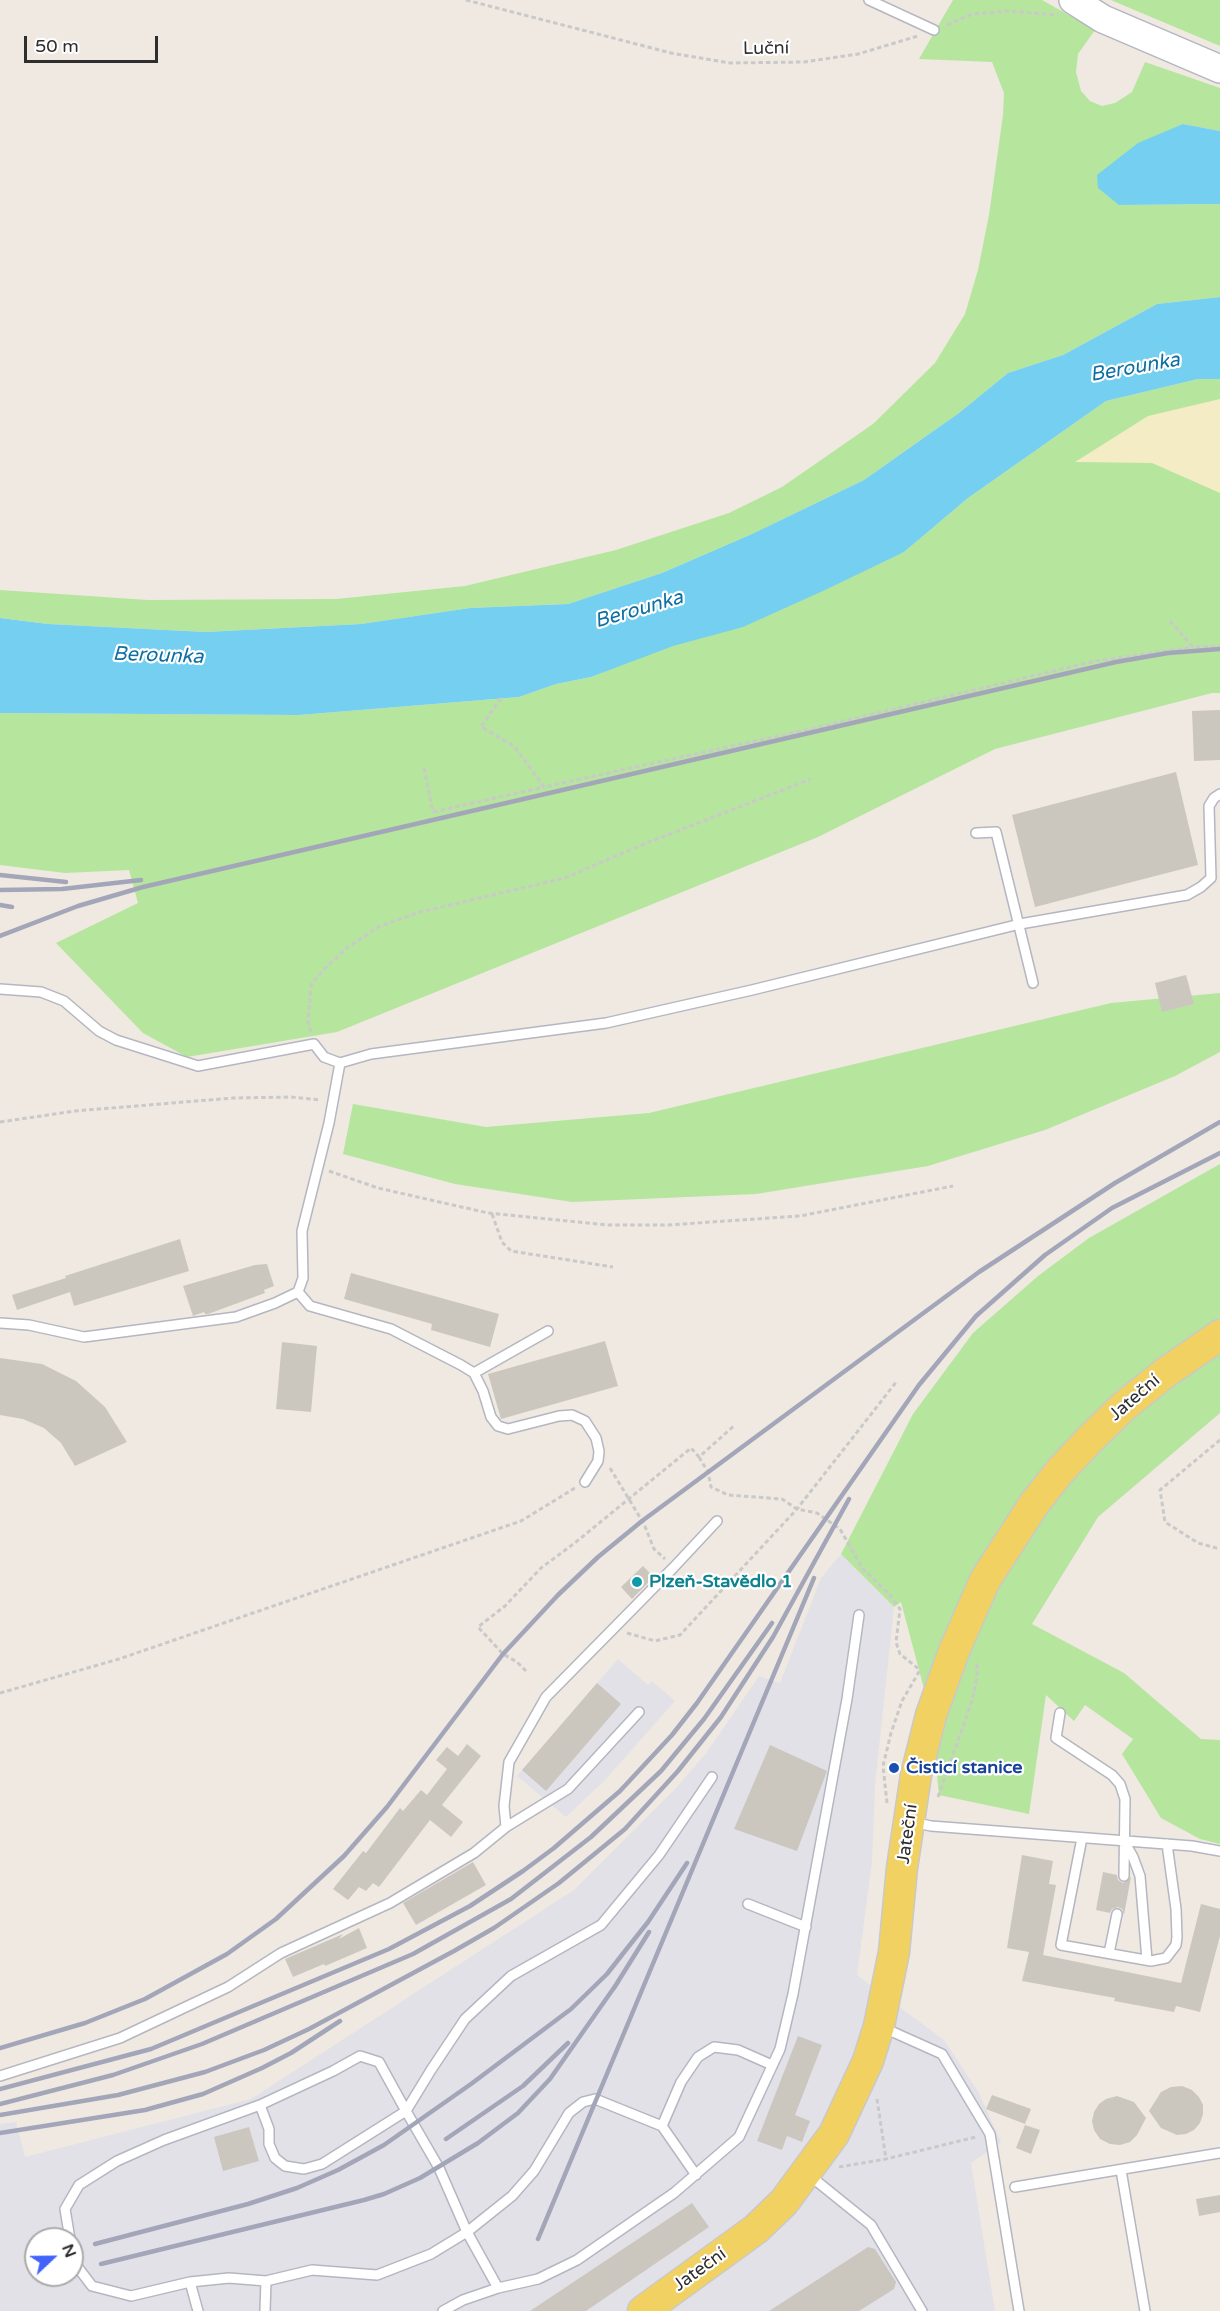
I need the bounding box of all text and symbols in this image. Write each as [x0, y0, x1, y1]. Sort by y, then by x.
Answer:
scale bar [27, 24, 160, 62]
text: 50 m [35, 35, 79, 57]
street label: Luční [743, 38, 789, 60]
water label: Berounka [1088, 348, 1182, 388]
water label: Berounka [592, 586, 686, 634]
water label: Berounka [112, 642, 204, 670]
street label: Jateční [1105, 1370, 1165, 1426]
place label: Plzeň-Stavědlo 1 [649, 1571, 792, 1593]
marker: Plzeň-Stavědlo 1 [630, 1575, 644, 1589]
place label: Čisticí stanice [906, 1757, 1022, 1779]
marker: Čisticí stanice [887, 1761, 901, 1775]
street label: Jateční [893, 1803, 923, 1865]
north arrow [24, 2227, 84, 2287]
text: N [57, 2241, 81, 2261]
street label: Jateční [669, 2244, 731, 2296]

